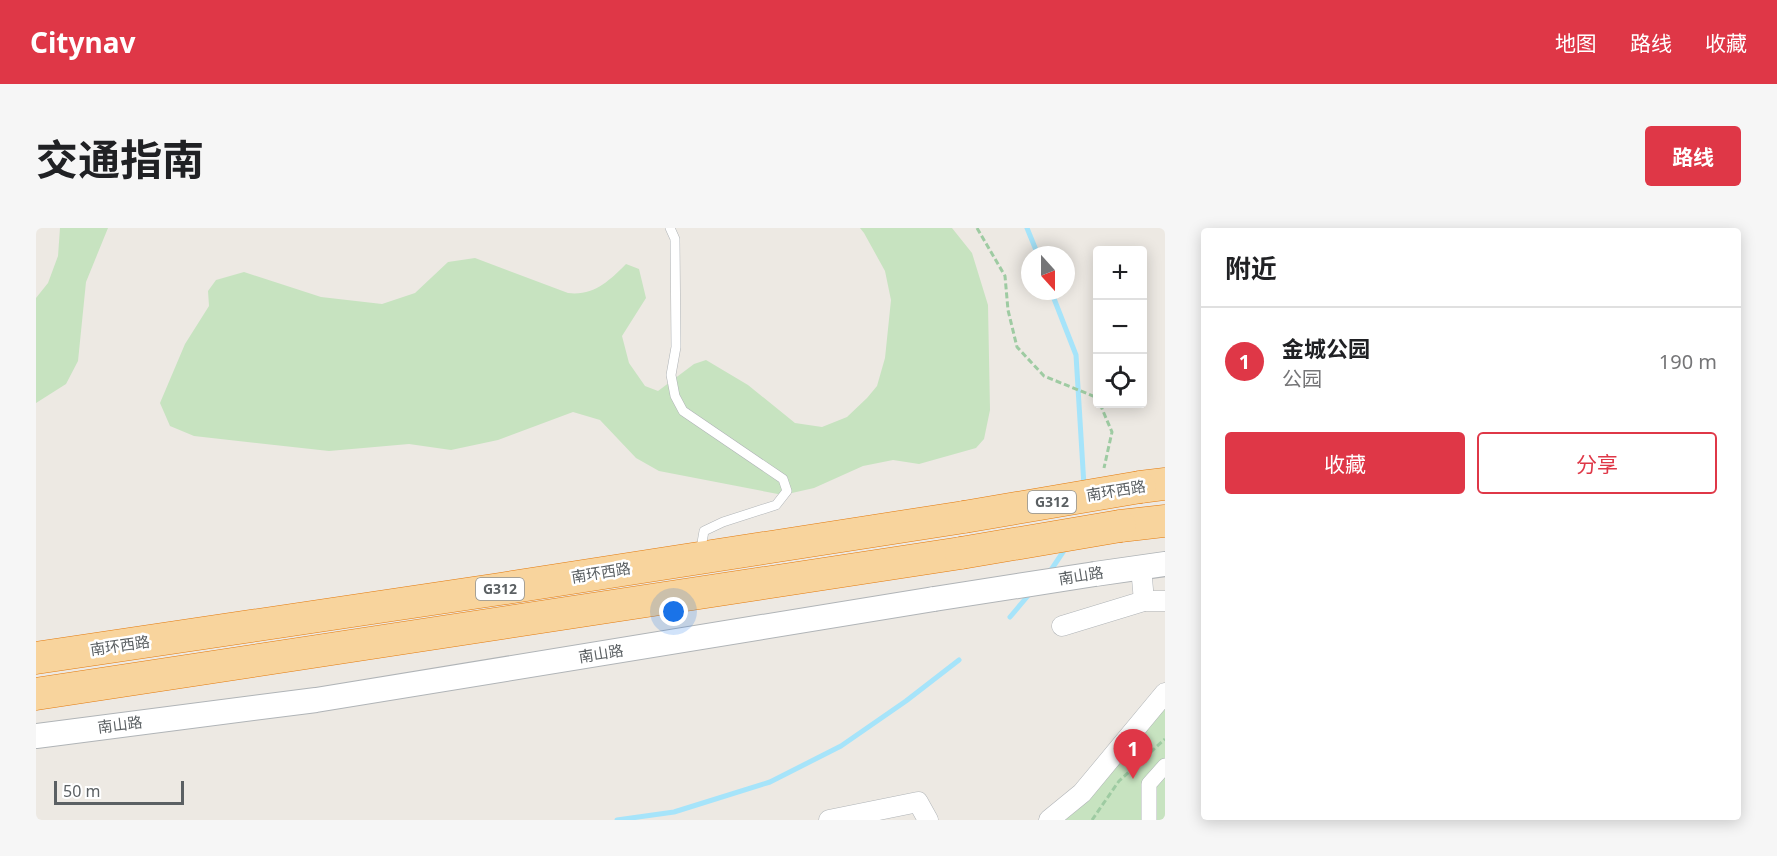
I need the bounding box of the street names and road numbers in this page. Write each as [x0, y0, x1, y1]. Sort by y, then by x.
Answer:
street label: 南环西路 [1085, 475, 1147, 505]
road number: G312 [1028, 491, 1076, 513]
street label: 南环西路 [570, 557, 632, 587]
street label: 南山路 [1057, 562, 1105, 588]
road number: G312 [476, 578, 524, 600]
street label: 南环西路 [89, 631, 151, 659]
street label: 南山路 [577, 640, 625, 666]
street label: 南山路 [96, 711, 143, 737]

